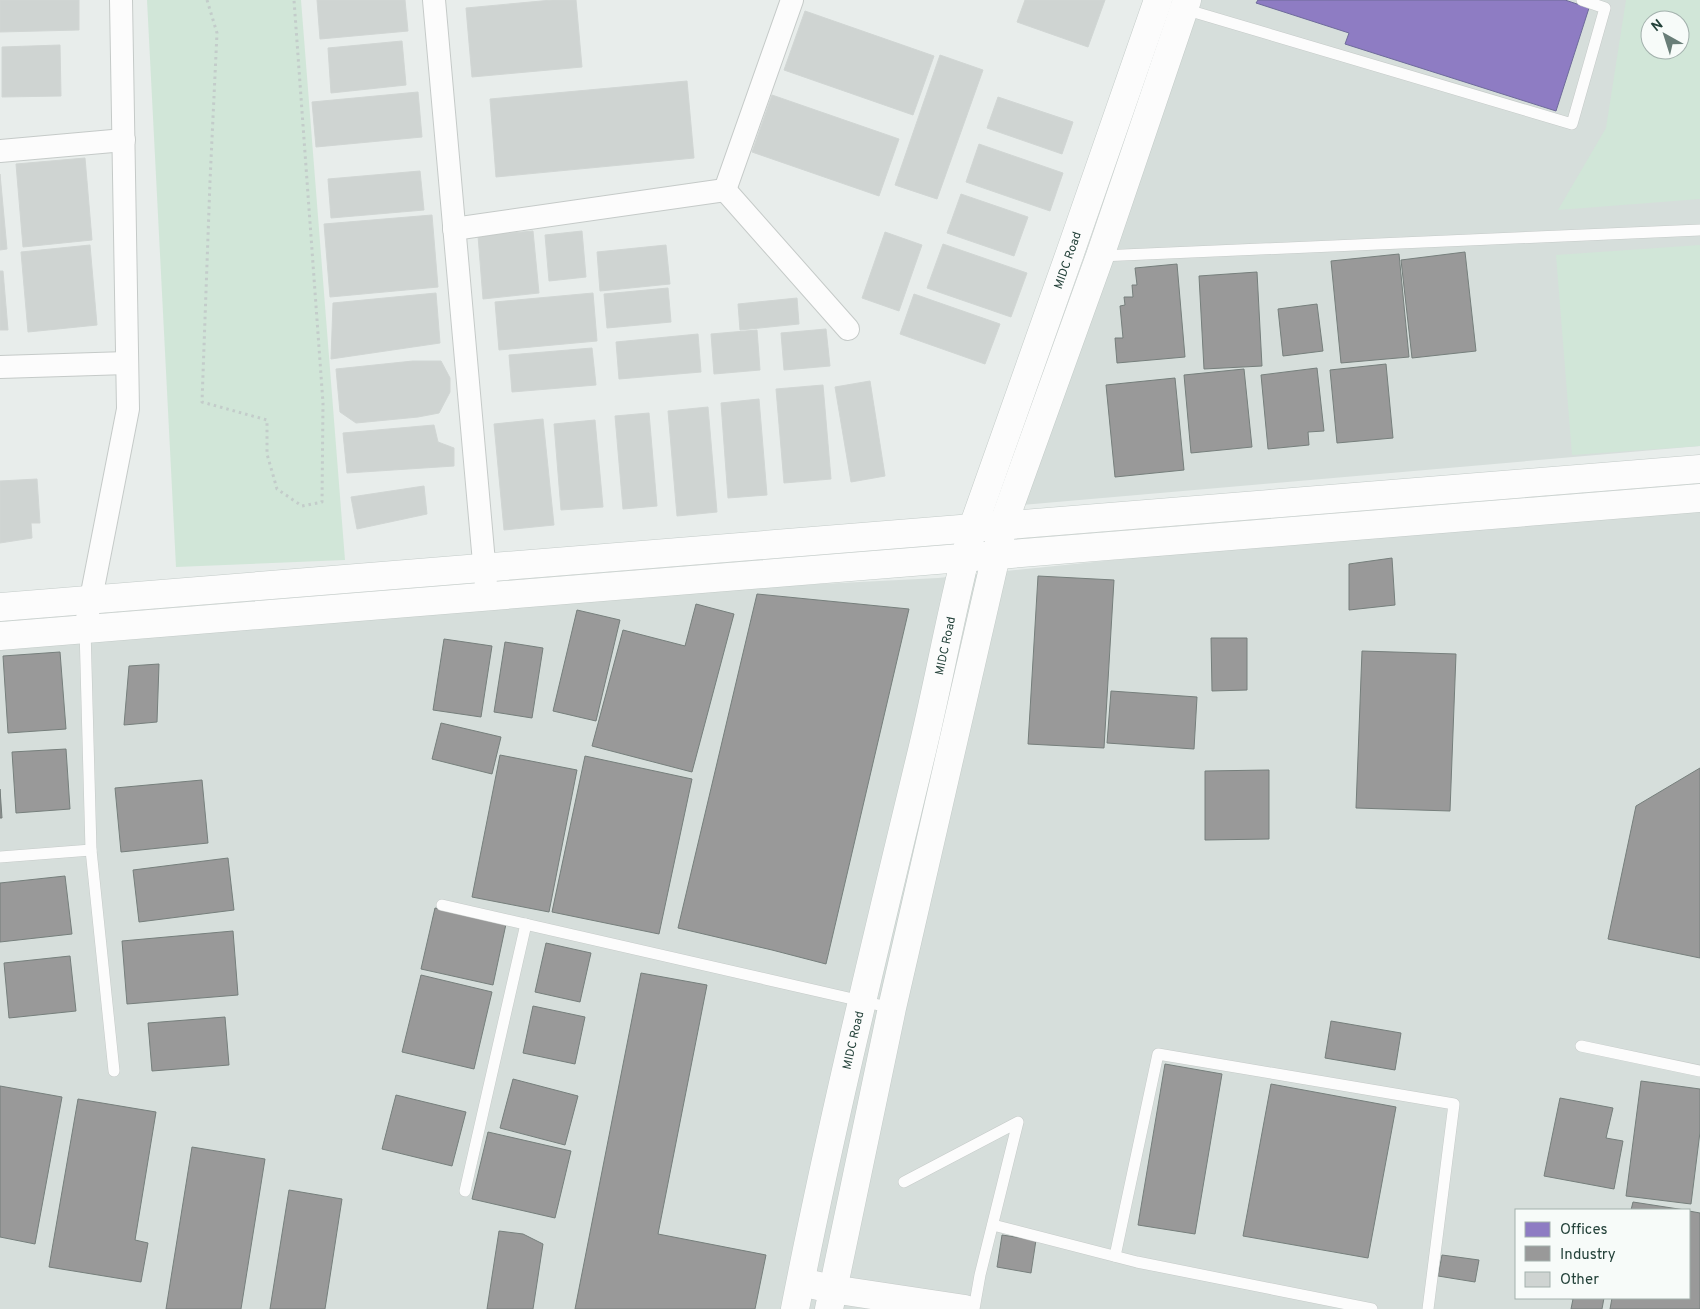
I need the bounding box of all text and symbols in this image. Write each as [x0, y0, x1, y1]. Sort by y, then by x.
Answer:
north arrow [1640, 10, 1690, 60]
text: N [1649, 16, 1667, 36]
street label: MIDC Road [1051, 230, 1086, 291]
street label: MIDC Road [932, 615, 960, 677]
street label: MIDC Road [839, 1010, 868, 1071]
legend [1515, 1209, 1690, 1299]
text: Offices [1560, 1221, 1607, 1240]
text: Industry [1560, 1246, 1616, 1265]
text: Other [1560, 1271, 1599, 1290]

